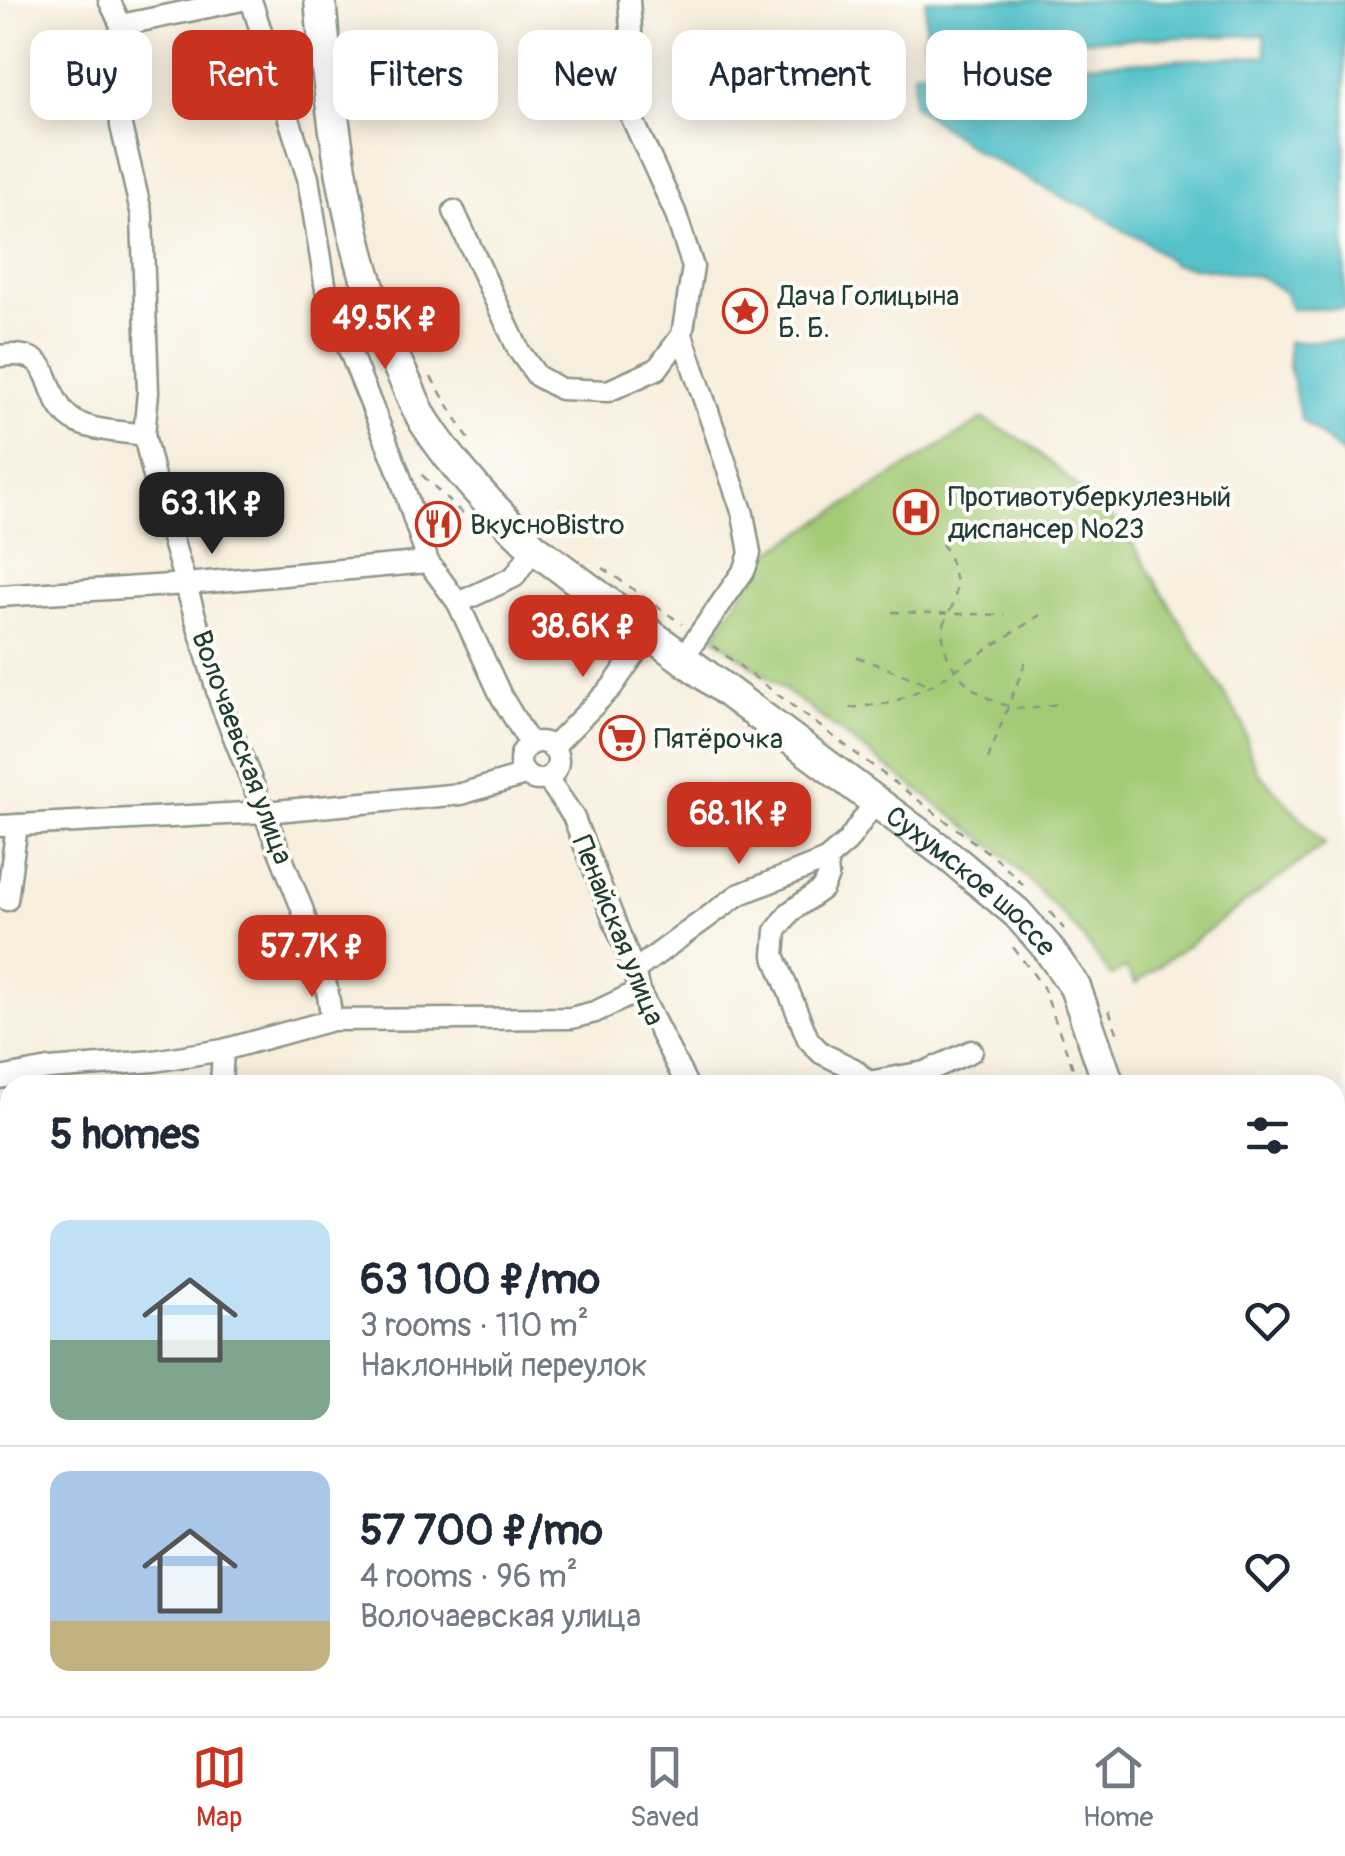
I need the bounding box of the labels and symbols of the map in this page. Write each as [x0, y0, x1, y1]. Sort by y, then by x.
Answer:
place label: Дача Голицына Б. Б. [777, 279, 959, 346]
pin: 49.5K ₽ [293, 287, 477, 372]
place icon: Дача Голицына Б. Б. [722, 288, 768, 334]
pin: 63.1K ₽ [120, 472, 304, 557]
place label: Противотуберкулезный диспансер №23 [948, 480, 1231, 547]
hospital icon: Противотуберкулезный диспансер №23 [893, 489, 939, 535]
restaurant icon: ВкусноBistro [415, 501, 461, 547]
place label: ВкусноBistro [470, 508, 625, 543]
pin: 38.6K ₽ [491, 595, 675, 680]
street label: Волочаевская улица [183, 626, 300, 869]
supermarket icon: Пятёрочка [599, 715, 645, 761]
place label: Пятёрочка [654, 722, 783, 757]
pin: 68.1K ₽ [647, 782, 831, 867]
street label: Сухумское шоссе [878, 799, 1063, 964]
street label: Пенайская улица [564, 831, 672, 1031]
pin: 57.7K ₽ [220, 915, 404, 1000]

